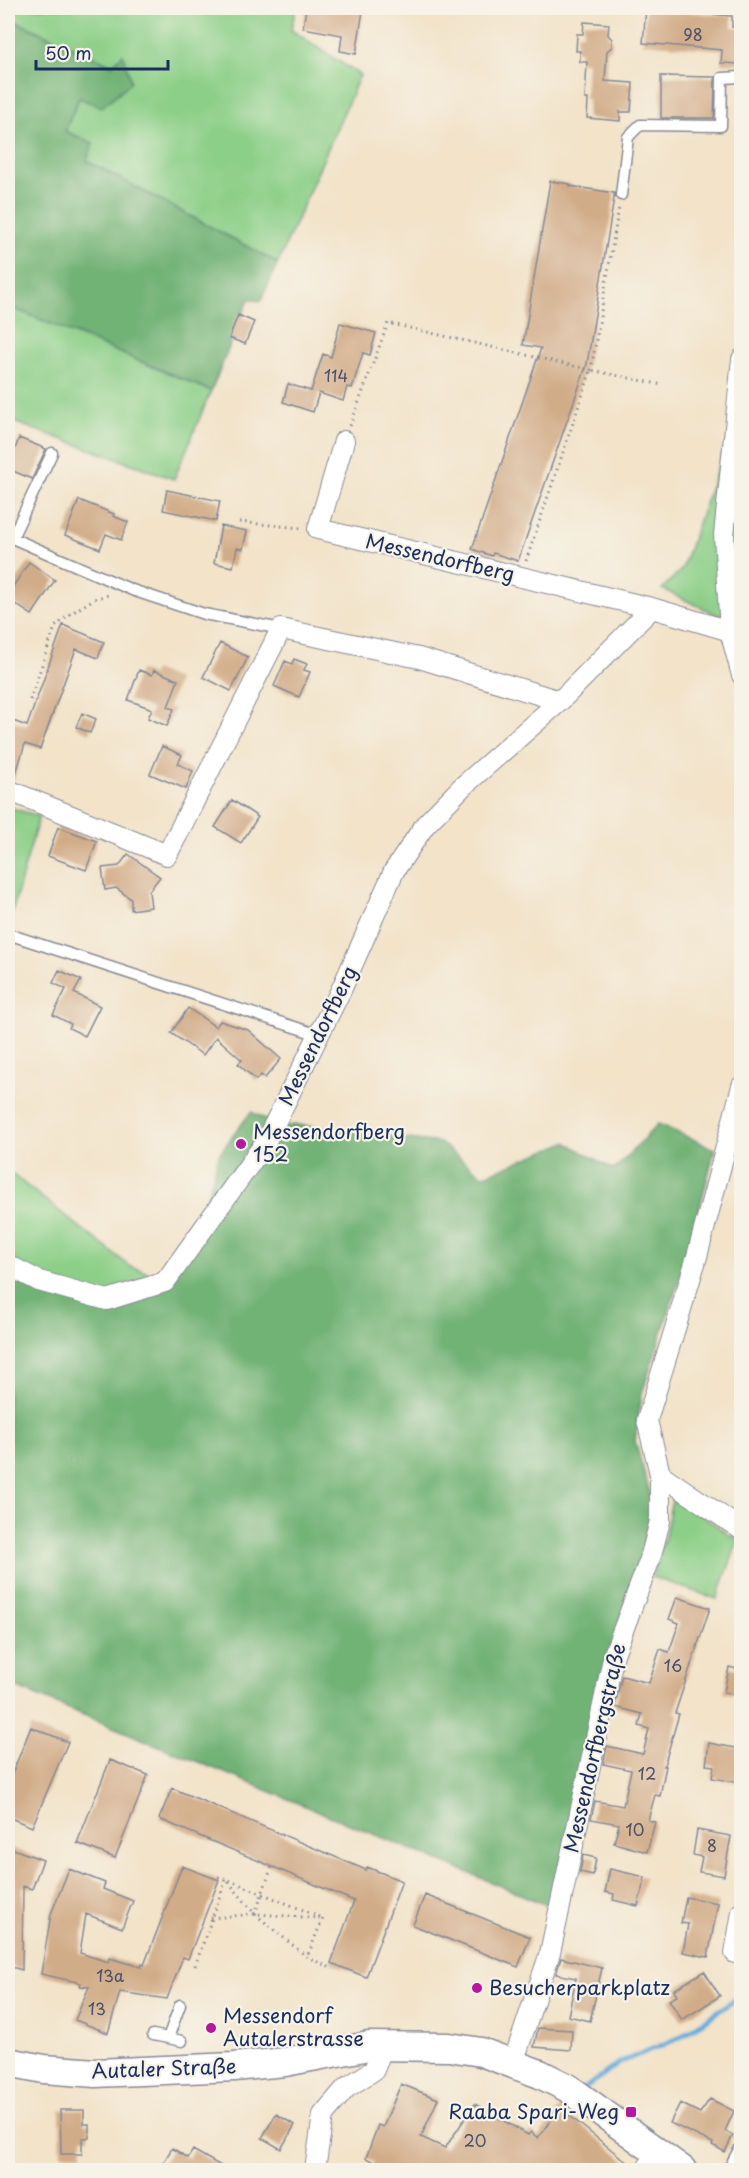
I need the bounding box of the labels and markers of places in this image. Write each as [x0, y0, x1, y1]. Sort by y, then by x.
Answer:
place label: Messendorfberg 152 [253, 1116, 405, 1169]
marker: Messendorfberg 152 [234, 1137, 248, 1151]
place label: Besucherparkplatz [489, 1972, 670, 2002]
marker: Besucherparkplatz [470, 1981, 484, 1995]
place label: Messendorf Autalerstrasse [223, 2000, 364, 2053]
marker: Messendorf Autalerstrasse [204, 2021, 218, 2035]
place label: Raaba Spari-Weg [448, 2096, 619, 2126]
marker: Raaba Spari-Weg [624, 2105, 638, 2119]

